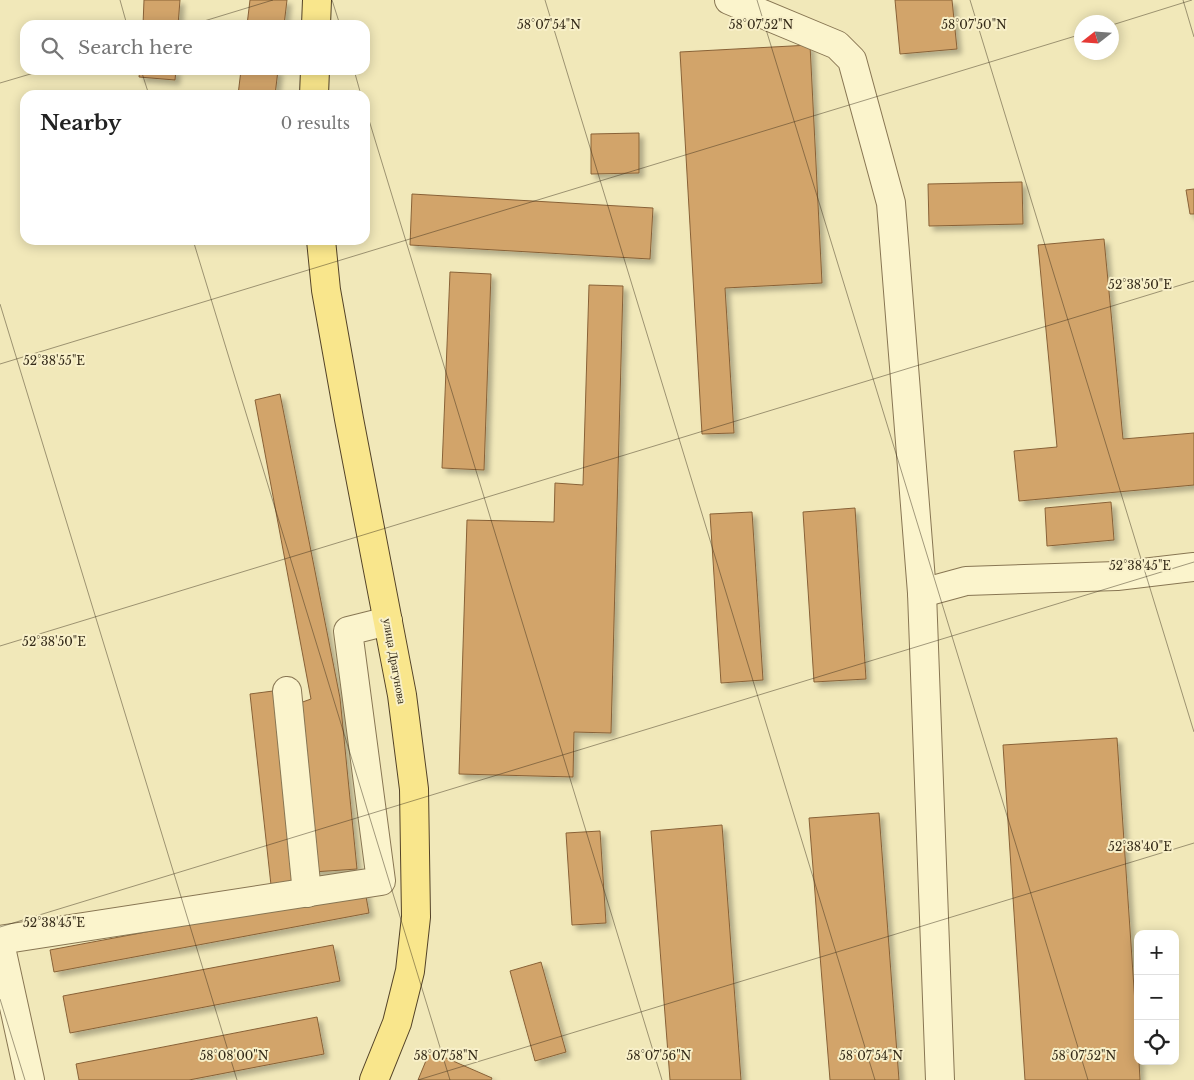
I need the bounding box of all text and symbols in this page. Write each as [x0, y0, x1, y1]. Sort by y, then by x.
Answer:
north arrow [1074, 15, 1119, 60]
text: 58°07'54"N [517, 17, 581, 32]
text: 58°07'52"N [729, 17, 793, 32]
text: 58°07'50"N [941, 17, 1007, 32]
search box [20, 20, 370, 75]
icon: search [38, 34, 66, 62]
text: Search here [78, 36, 193, 59]
text: Nearby [40, 110, 121, 136]
text: 0 results [281, 113, 350, 133]
text: 52°38'50"E [1108, 277, 1172, 292]
text: 52°38'55"E [23, 353, 85, 368]
text: 52°38'45"E [1109, 558, 1171, 573]
street label: улица Драгунова [380, 617, 410, 706]
text: 52°38'50"E [22, 634, 86, 649]
text: 52°38'40"E [1108, 839, 1172, 854]
text: 52°38'45"E [23, 915, 85, 930]
map controls [1134, 930, 1179, 1065]
button: + [1134, 930, 1179, 975]
button: − [1134, 975, 1179, 1020]
button: locate [1134, 1020, 1179, 1065]
text: 58°08'00"N [199, 1048, 269, 1063]
text: 58°07'58"N [414, 1048, 478, 1063]
text: 58°07'56"N [627, 1048, 692, 1063]
text: 58°07'54"N [839, 1048, 903, 1063]
text: 58°07'52"N [1052, 1048, 1116, 1063]

